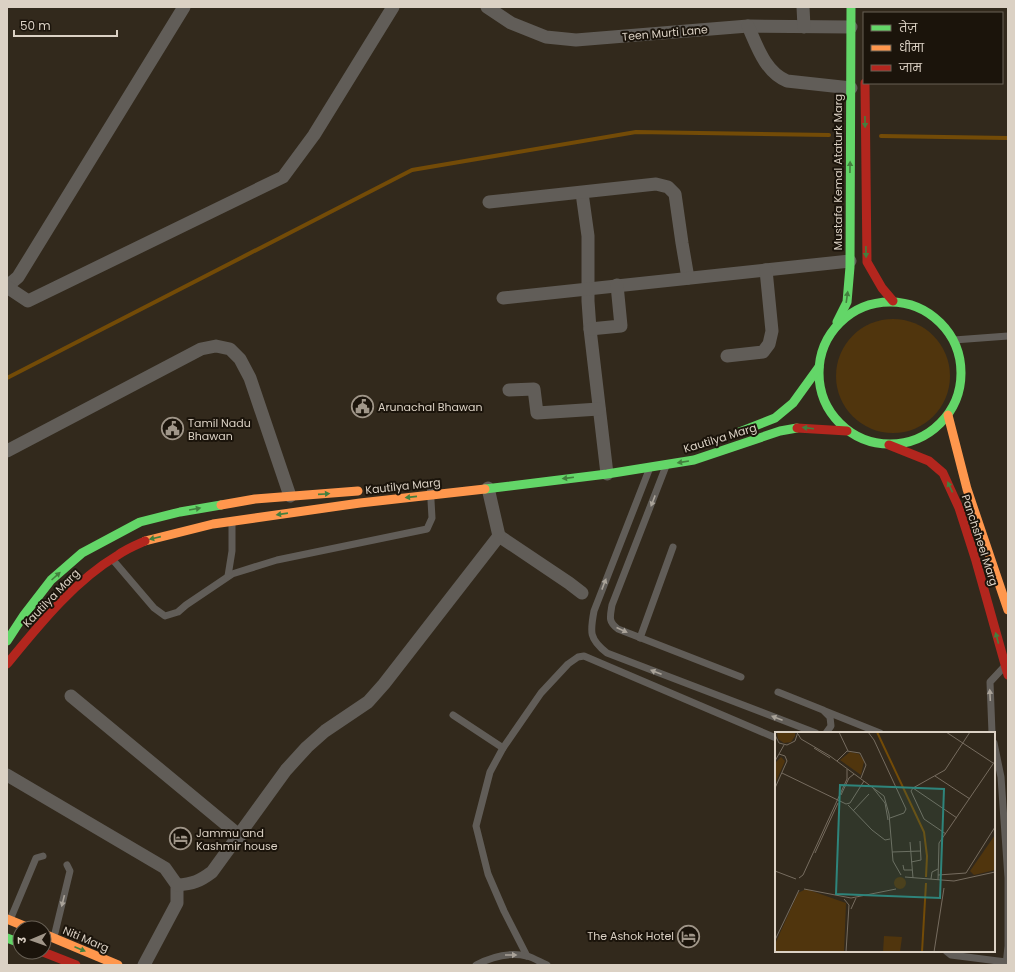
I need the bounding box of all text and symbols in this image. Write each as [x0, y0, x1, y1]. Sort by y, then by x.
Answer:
scale bar [14, 12, 117, 38]
legend [863, 12, 1003, 84]
text: 50 m [20, 17, 51, 34]
text: तेज़ [898, 19, 918, 36]
street label: Teen Murti Lane [622, 21, 709, 45]
text: धीमा [899, 39, 925, 56]
text: जाम [898, 59, 923, 76]
street label: Mustafa Kemal Ataturk Marg [830, 94, 846, 250]
one-way arrow [862, 116, 868, 129]
one-way arrow [847, 160, 853, 173]
one-way arrow [863, 246, 869, 259]
one-way arrow [844, 291, 850, 303]
public building icon: Arunachal Bhawan [350, 394, 376, 420]
place label: Arunachal Bhawan [378, 399, 483, 415]
place label: Tamil Nadu Bhawan [188, 415, 251, 444]
public building icon: Tamil Nadu Bhawan [160, 416, 186, 442]
street label: Kautilya Marg [682, 419, 758, 457]
one-way arrow [802, 425, 814, 431]
one-way arrow [677, 459, 689, 465]
street label: Kautilya Marg [365, 474, 441, 498]
one-way arrow [562, 475, 574, 482]
one-way arrow [946, 481, 952, 493]
one-way arrow [318, 490, 330, 497]
street label: Panchsheel Marg [958, 492, 1002, 588]
one-way arrow [405, 494, 417, 501]
one-way arrow [649, 495, 655, 507]
one-way arrow [189, 506, 201, 512]
one-way arrow [276, 511, 288, 517]
one-way arrow [148, 535, 161, 541]
street label: Kautilya Marg [19, 565, 83, 631]
one-way arrow [50, 572, 61, 581]
one-way arrow [602, 577, 608, 589]
one-way arrow [616, 627, 628, 634]
one-way arrow [994, 631, 1000, 643]
one-way arrow [649, 668, 661, 674]
one-way arrow [987, 689, 994, 701]
one-way arrow [770, 715, 782, 721]
inset map [775, 732, 995, 952]
place label: Jammu and Kashmir house [196, 825, 278, 854]
hotel icon: Jammu and Kashmir house [167, 826, 193, 852]
one-way arrow [60, 895, 66, 907]
north arrow [12, 920, 52, 960]
street label: Niti Marg [61, 922, 111, 956]
hotel icon: The Ashok Hotel [676, 923, 702, 949]
place label: The Ashok Hotel [587, 928, 674, 944]
text: उ [14, 936, 30, 945]
one-way arrow [74, 946, 86, 953]
one-way arrow [505, 952, 518, 958]

